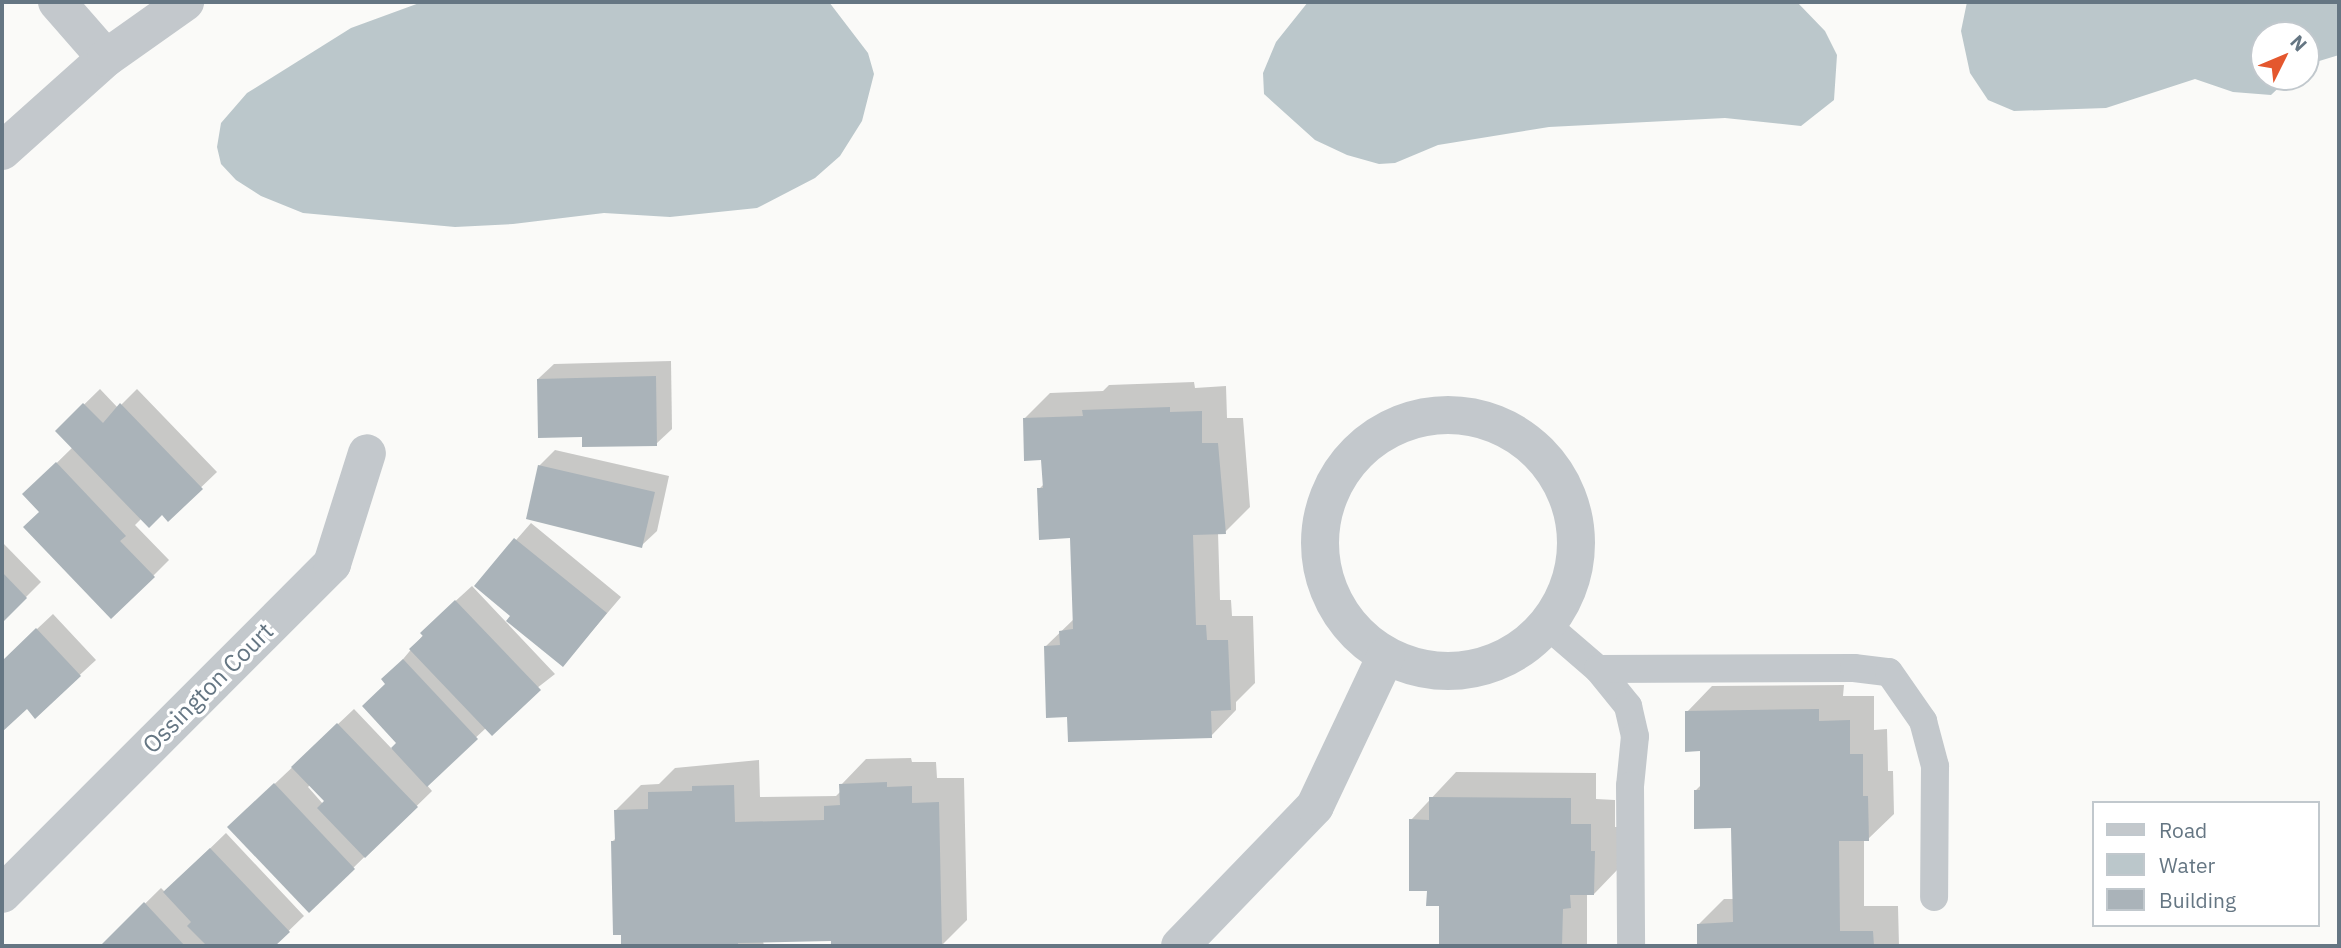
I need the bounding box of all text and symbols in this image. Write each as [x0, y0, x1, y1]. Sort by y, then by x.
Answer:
north arrow [2250, 21, 2320, 91]
text: N [2285, 30, 2312, 56]
street label: Ossington Court [137, 617, 279, 759]
legend [2092, 801, 2320, 927]
text: Road [2159, 816, 2207, 844]
text: Water [2159, 851, 2215, 879]
text: Building [2159, 886, 2236, 914]

